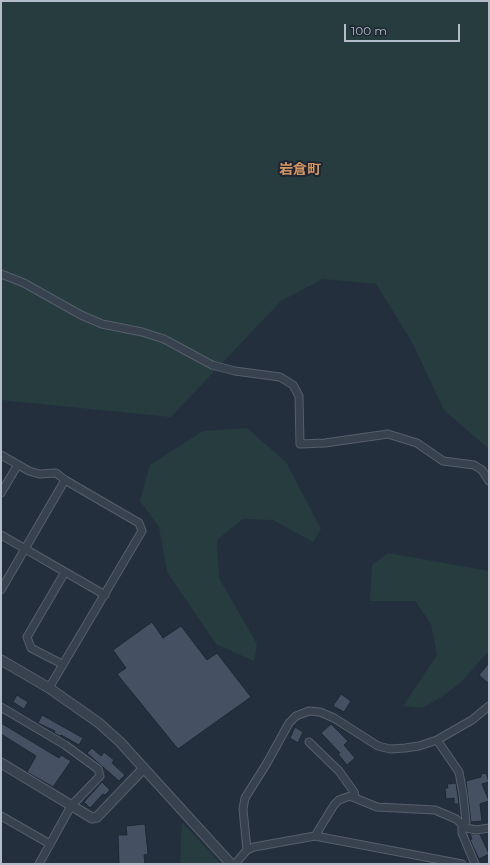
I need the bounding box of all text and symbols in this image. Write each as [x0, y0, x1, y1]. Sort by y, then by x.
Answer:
scale bar [346, 16, 462, 42]
text: 100 m [351, 23, 387, 38]
district label: 岩倉町 [279, 162, 321, 178]

